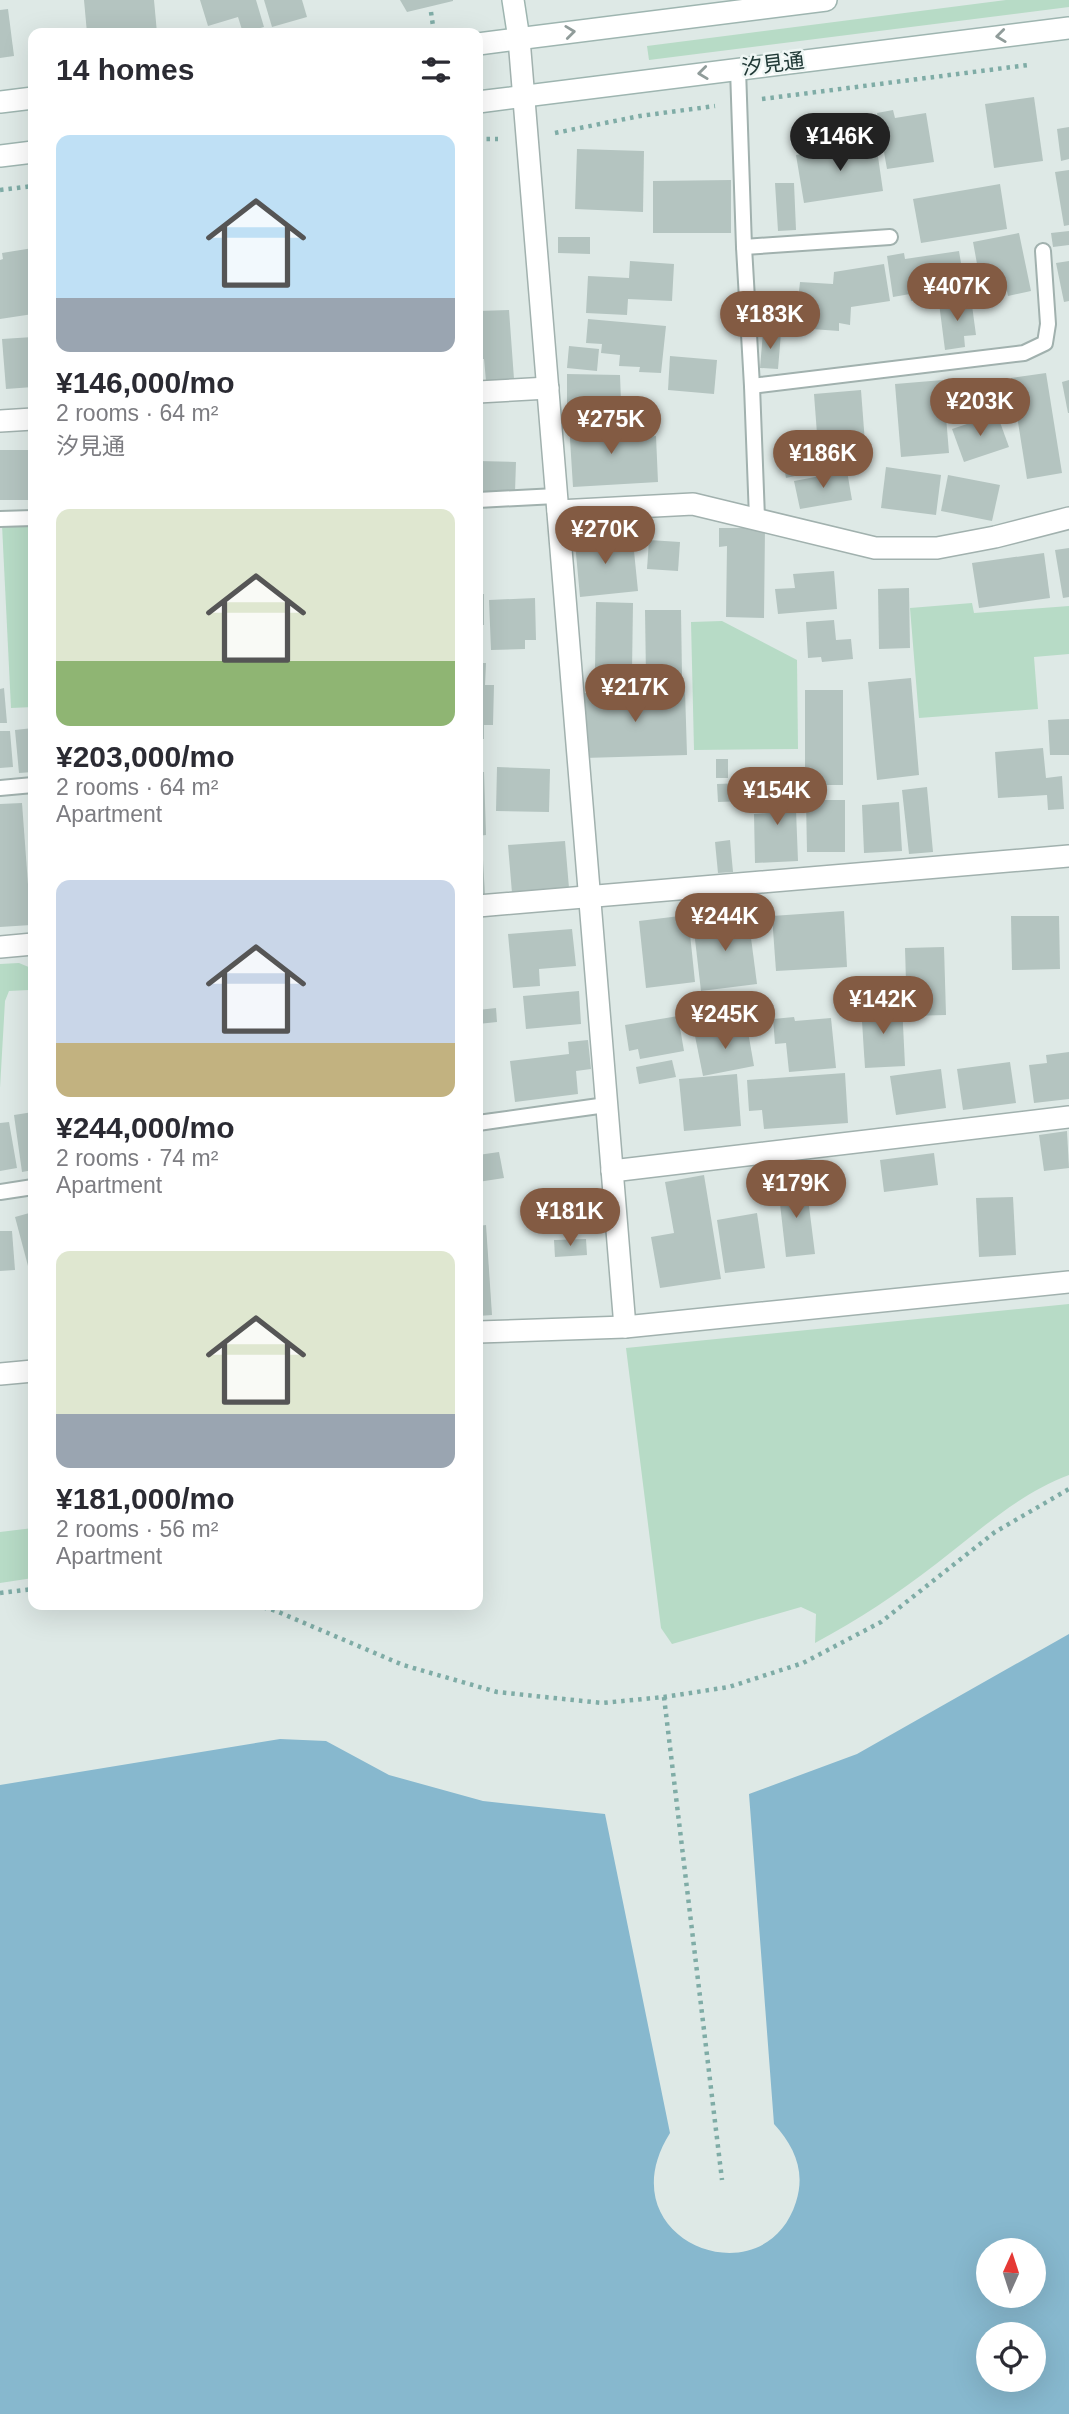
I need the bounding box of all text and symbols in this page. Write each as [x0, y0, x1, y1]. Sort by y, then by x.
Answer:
one-way arrow [564, 25, 576, 40]
one-way arrow [995, 29, 1007, 44]
street label: 汐見通 [740, 48, 806, 79]
icon: filters [417, 51, 455, 89]
text: 14 homes [56, 53, 194, 86]
one-way arrow [697, 66, 708, 81]
pin: ¥146K [791, 114, 889, 173]
text: ¥146K [806, 123, 874, 149]
icon: home [193, 180, 319, 306]
pin: ¥407K [908, 264, 1006, 323]
text: ¥407K [923, 273, 991, 299]
pin: ¥183K [721, 292, 819, 351]
text: ¥183K [736, 301, 804, 327]
text: ¥146,000/mo [56, 366, 234, 399]
pin: ¥203K [931, 378, 1029, 438]
text: ¥203K [946, 388, 1014, 414]
pin: ¥275K [562, 396, 660, 456]
text: 2 rooms · 64 m² [56, 400, 218, 426]
text: ¥275K [577, 406, 645, 432]
pin: ¥186K [774, 430, 872, 490]
text: 汐見通 [56, 433, 125, 459]
text: ¥186K [789, 440, 857, 466]
pin: ¥270K [556, 506, 654, 566]
text: ¥270K [571, 516, 639, 542]
icon: home [193, 555, 319, 681]
pin: ¥217K [586, 664, 684, 724]
text: ¥217K [601, 674, 669, 700]
text: ¥203,000/mo [56, 740, 234, 773]
pin: ¥154K [728, 768, 826, 827]
text: 2 rooms · 64 m² [56, 774, 218, 800]
text: ¥154K [743, 777, 811, 803]
text: Apartment [56, 801, 162, 827]
pin: ¥244K [676, 894, 774, 953]
text: ¥244K [691, 903, 759, 929]
icon: home [193, 926, 319, 1052]
pin: ¥142K [834, 976, 932, 1036]
text: ¥142K [849, 986, 917, 1012]
pin: ¥245K [676, 992, 774, 1051]
text: ¥245K [691, 1001, 759, 1027]
text: ¥244,000/mo [56, 1111, 234, 1144]
text: 2 rooms · 74 m² [56, 1145, 218, 1171]
pin: ¥179K [747, 1160, 845, 1220]
text: ¥179K [762, 1170, 830, 1196]
text: Apartment [56, 1172, 162, 1198]
pin: ¥181K [521, 1188, 619, 1248]
text: ¥181K [536, 1198, 604, 1224]
icon: home [193, 1297, 319, 1423]
text: ¥181,000/mo [56, 1482, 234, 1515]
text: 2 rooms · 56 m² [56, 1516, 218, 1542]
text: Apartment [56, 1543, 162, 1569]
north arrow [976, 2238, 1046, 2308]
map controls [976, 2238, 1046, 2392]
button: locate [976, 2322, 1046, 2392]

